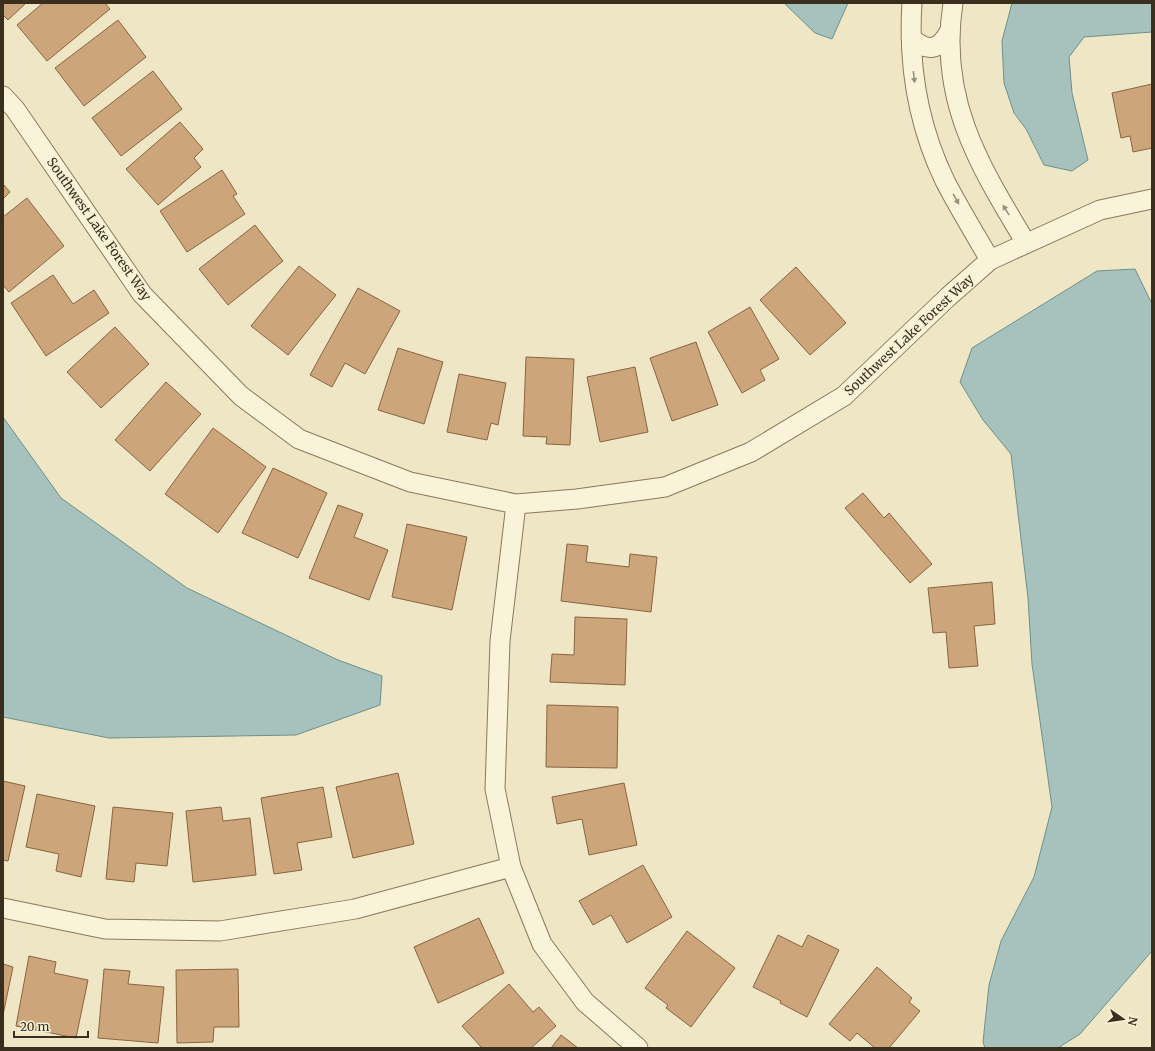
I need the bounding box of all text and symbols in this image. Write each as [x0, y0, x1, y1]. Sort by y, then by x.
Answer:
one-way arrow [911, 71, 917, 83]
street label: Southwest Lake Forest Way [43, 154, 155, 304]
one-way arrow [952, 193, 959, 205]
one-way arrow [1003, 204, 1010, 216]
street label: Southwest Lake Forest Way [841, 270, 978, 400]
north arrow [1103, 999, 1143, 1039]
scale bar [14, 1013, 88, 1039]
text: N [1125, 1015, 1141, 1027]
text: 20 m [20, 1019, 49, 1034]

